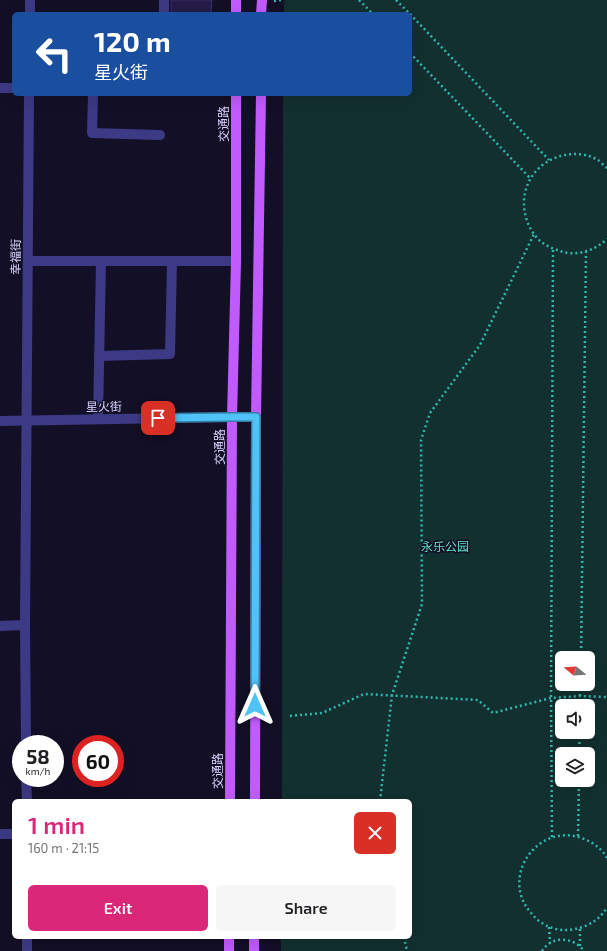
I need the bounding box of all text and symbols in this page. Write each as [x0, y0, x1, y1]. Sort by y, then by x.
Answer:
text: 120 m [94, 24, 171, 58]
icon: left [28, 28, 80, 80]
text: 星火街 [94, 61, 148, 83]
street label: 交通路 [216, 106, 230, 142]
street label: 幸福街 [8, 239, 22, 275]
street label: 星火街 [86, 399, 122, 413]
pin [141, 401, 175, 435]
icon: arrive [147, 407, 169, 429]
street label: 交通路 [212, 429, 226, 465]
park label: 永乐公园 [421, 539, 469, 553]
north arrow [555, 651, 595, 691]
map controls [555, 651, 595, 787]
position arrow [234, 684, 276, 726]
button: sound [555, 699, 595, 739]
speed limit sign: 60 [72, 735, 124, 787]
text: 58 [26, 744, 50, 768]
button: layers [555, 747, 595, 787]
street label: 交通路 [210, 753, 224, 789]
text: km/h [26, 765, 50, 777]
text: 1 min [28, 810, 85, 839]
button: close [354, 812, 396, 854]
text: 160 m · 21:15 [28, 840, 99, 856]
button: Exit [28, 885, 208, 931]
button: Share [216, 885, 396, 931]

